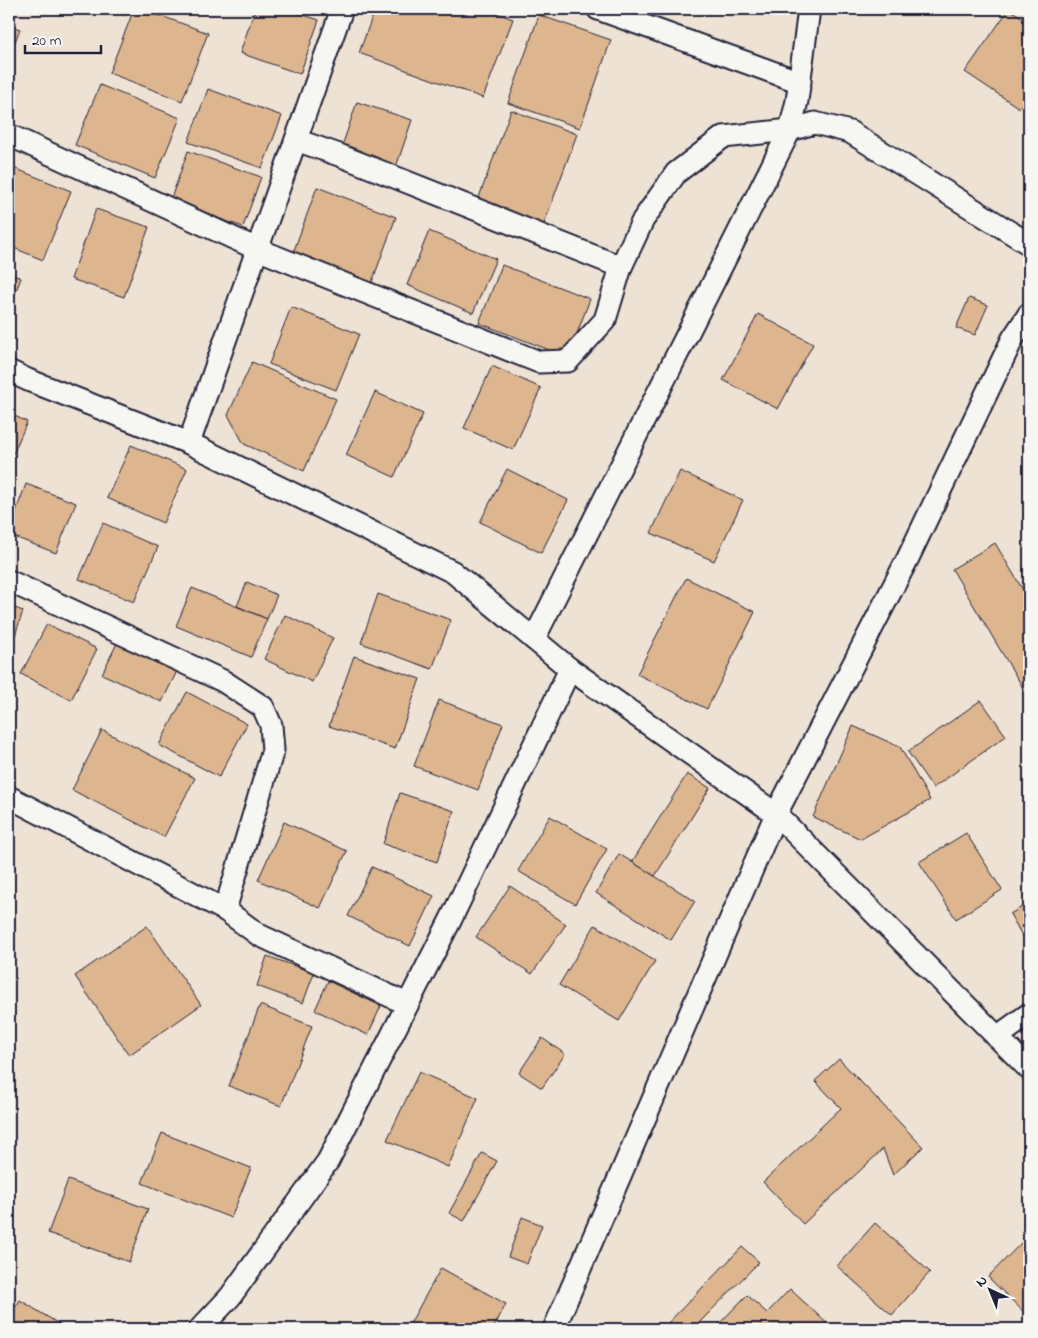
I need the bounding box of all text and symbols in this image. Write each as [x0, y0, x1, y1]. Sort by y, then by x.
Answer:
scale bar [25, 22, 101, 54]
text: 20 m [32, 30, 62, 52]
north arrow [966, 1266, 1016, 1316]
text: N [971, 1271, 993, 1293]

